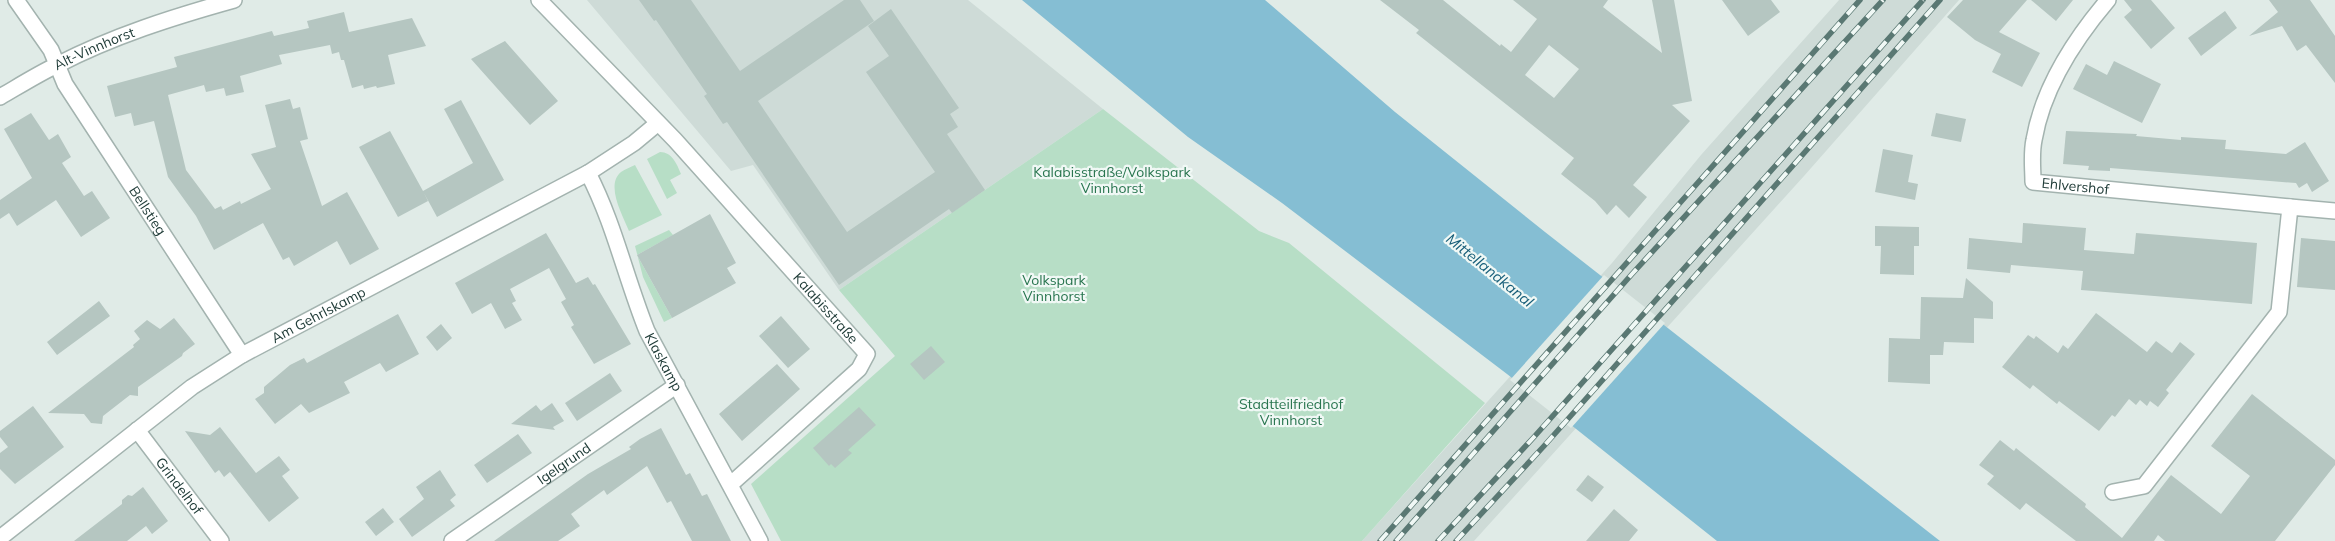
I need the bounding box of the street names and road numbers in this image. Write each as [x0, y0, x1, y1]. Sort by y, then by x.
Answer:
street label: Alt-Vinnhorst [51, 23, 137, 74]
street label: Ehlvershof [2041, 174, 2110, 198]
street label: Bellstieg [125, 183, 170, 239]
street label: Kalabisstraße [789, 269, 862, 347]
street label: Am Gehrlskamp [268, 283, 369, 347]
street label: Klaskamp [641, 330, 687, 394]
street label: Igelgrund [533, 439, 594, 488]
street label: Grindelhof [152, 454, 207, 518]

